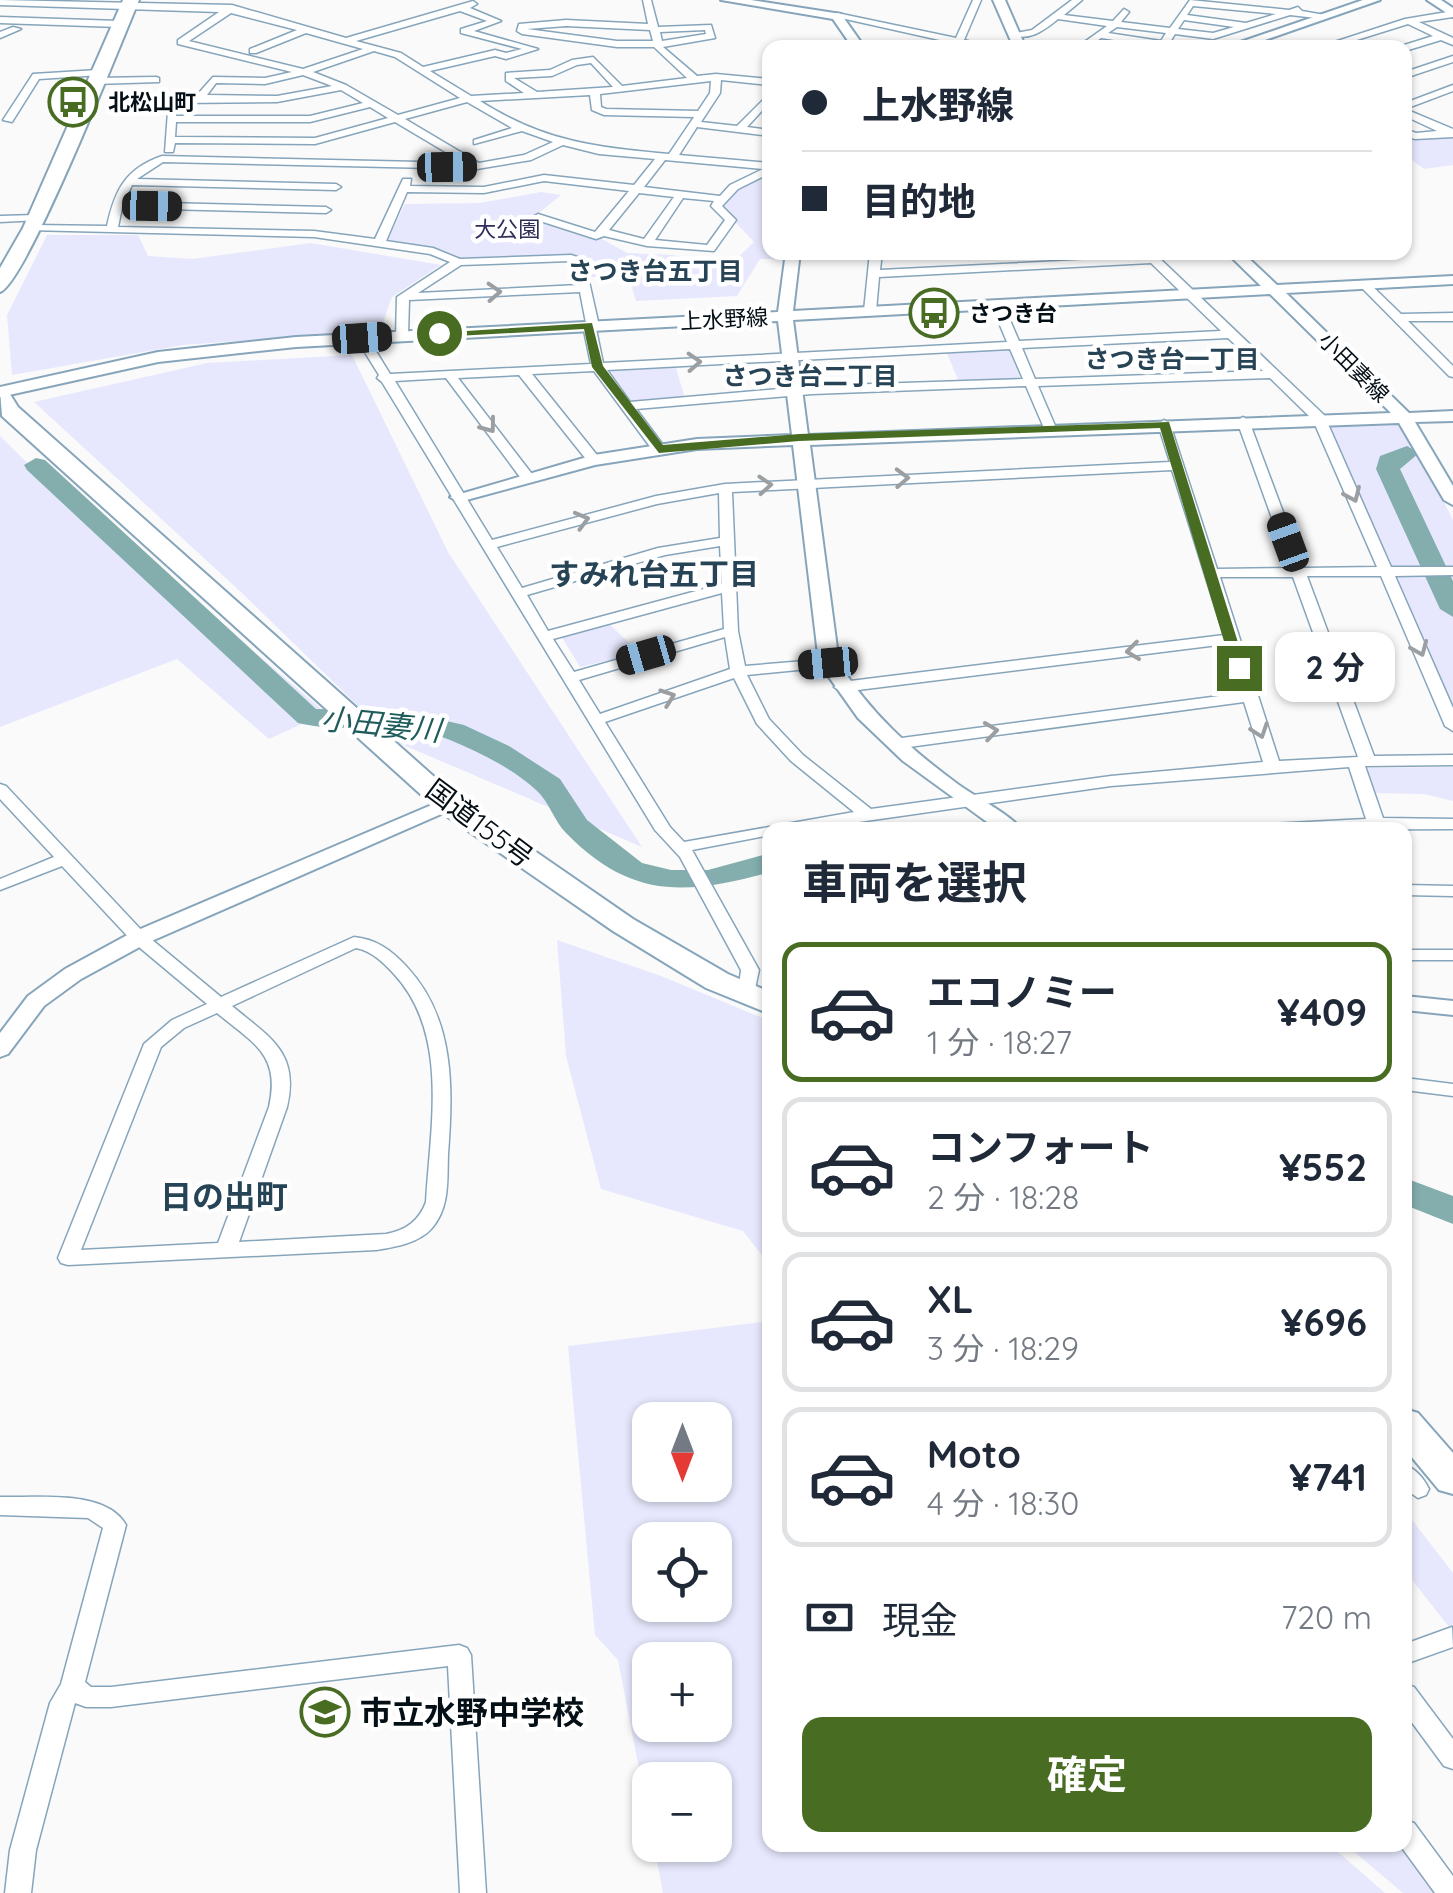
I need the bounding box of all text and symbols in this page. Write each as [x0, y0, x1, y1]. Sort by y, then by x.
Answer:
bus stop icon: 北松山町 [47, 76, 99, 128]
text: 上水野線 [862, 81, 1014, 129]
place label: 北松山町 [108, 88, 196, 116]
car [417, 151, 477, 183]
text: 目的地 [862, 177, 976, 225]
car [122, 190, 182, 222]
park label: 大公園 [474, 215, 540, 243]
district label: さつき台五丁目 [567, 255, 743, 286]
one-way arrow [487, 282, 503, 303]
bus stop icon: さつき台 [908, 287, 960, 339]
place label: さつき台 [969, 299, 1057, 327]
street label: 上水野線 [679, 303, 769, 335]
route start [417, 311, 462, 356]
car [331, 321, 393, 355]
street label: 小田妻線 [1313, 326, 1395, 408]
district label: さつき台一丁目 [1084, 343, 1260, 374]
one-way arrow [686, 352, 702, 373]
district label: さつき台二丁目 [722, 360, 898, 391]
one-way arrow [478, 415, 495, 433]
one-way arrow [894, 468, 910, 489]
one-way arrow [757, 474, 773, 496]
one-way arrow [1340, 485, 1360, 503]
car [1264, 509, 1312, 575]
one-way arrow [573, 510, 591, 531]
district label: すみれ台五丁目 [549, 555, 759, 593]
car [613, 632, 679, 678]
callout: 2 分 [1274, 633, 1394, 703]
one-way arrow [1408, 638, 1428, 656]
one-way arrow [1125, 640, 1142, 661]
car [797, 645, 859, 681]
route end [1217, 646, 1262, 691]
text: 2 分 [1305, 647, 1365, 687]
one-way arrow [658, 688, 675, 709]
water label: 小田妻川 [319, 699, 446, 749]
one-way arrow [1248, 721, 1269, 738]
one-way arrow [982, 722, 999, 743]
street label: 国道155号 [420, 771, 540, 875]
text: 車両を選択 [802, 854, 1027, 910]
icon: car [807, 967, 897, 1057]
text: エコノミー [927, 968, 1117, 1016]
text: ¥409 [1277, 988, 1367, 1036]
text: 1 分 · 18:27 [927, 1022, 1072, 1062]
icon: car [807, 1122, 897, 1212]
text: コンフォート [927, 1123, 1154, 1171]
text: ¥552 [1279, 1143, 1367, 1191]
district label: 日の出町 [160, 1176, 288, 1216]
text: 2 分 · 18:28 [927, 1177, 1079, 1217]
text: XL [927, 1275, 973, 1323]
icon: car [807, 1277, 897, 1367]
text: ¥696 [1281, 1298, 1367, 1346]
text: 3 分 · 18:29 [927, 1328, 1079, 1368]
north arrow [632, 1402, 732, 1502]
map controls [632, 1402, 732, 1862]
text: Moto [927, 1430, 1021, 1478]
icon: car [807, 1432, 897, 1522]
text: ¥741 [1289, 1453, 1367, 1501]
text: 4 分 · 18:30 [927, 1483, 1079, 1523]
button: locate [632, 1522, 732, 1622]
icon: cash [802, 1590, 857, 1645]
text: 現金 [882, 1596, 958, 1644]
text: 720 m [1281, 1597, 1372, 1637]
button: + [632, 1642, 732, 1742]
school or university icon: 市立水野中学校 [299, 1686, 351, 1738]
place label: 市立水野中学校 [360, 1692, 584, 1732]
button: 確定 [802, 1717, 1372, 1832]
button: − [632, 1762, 732, 1862]

